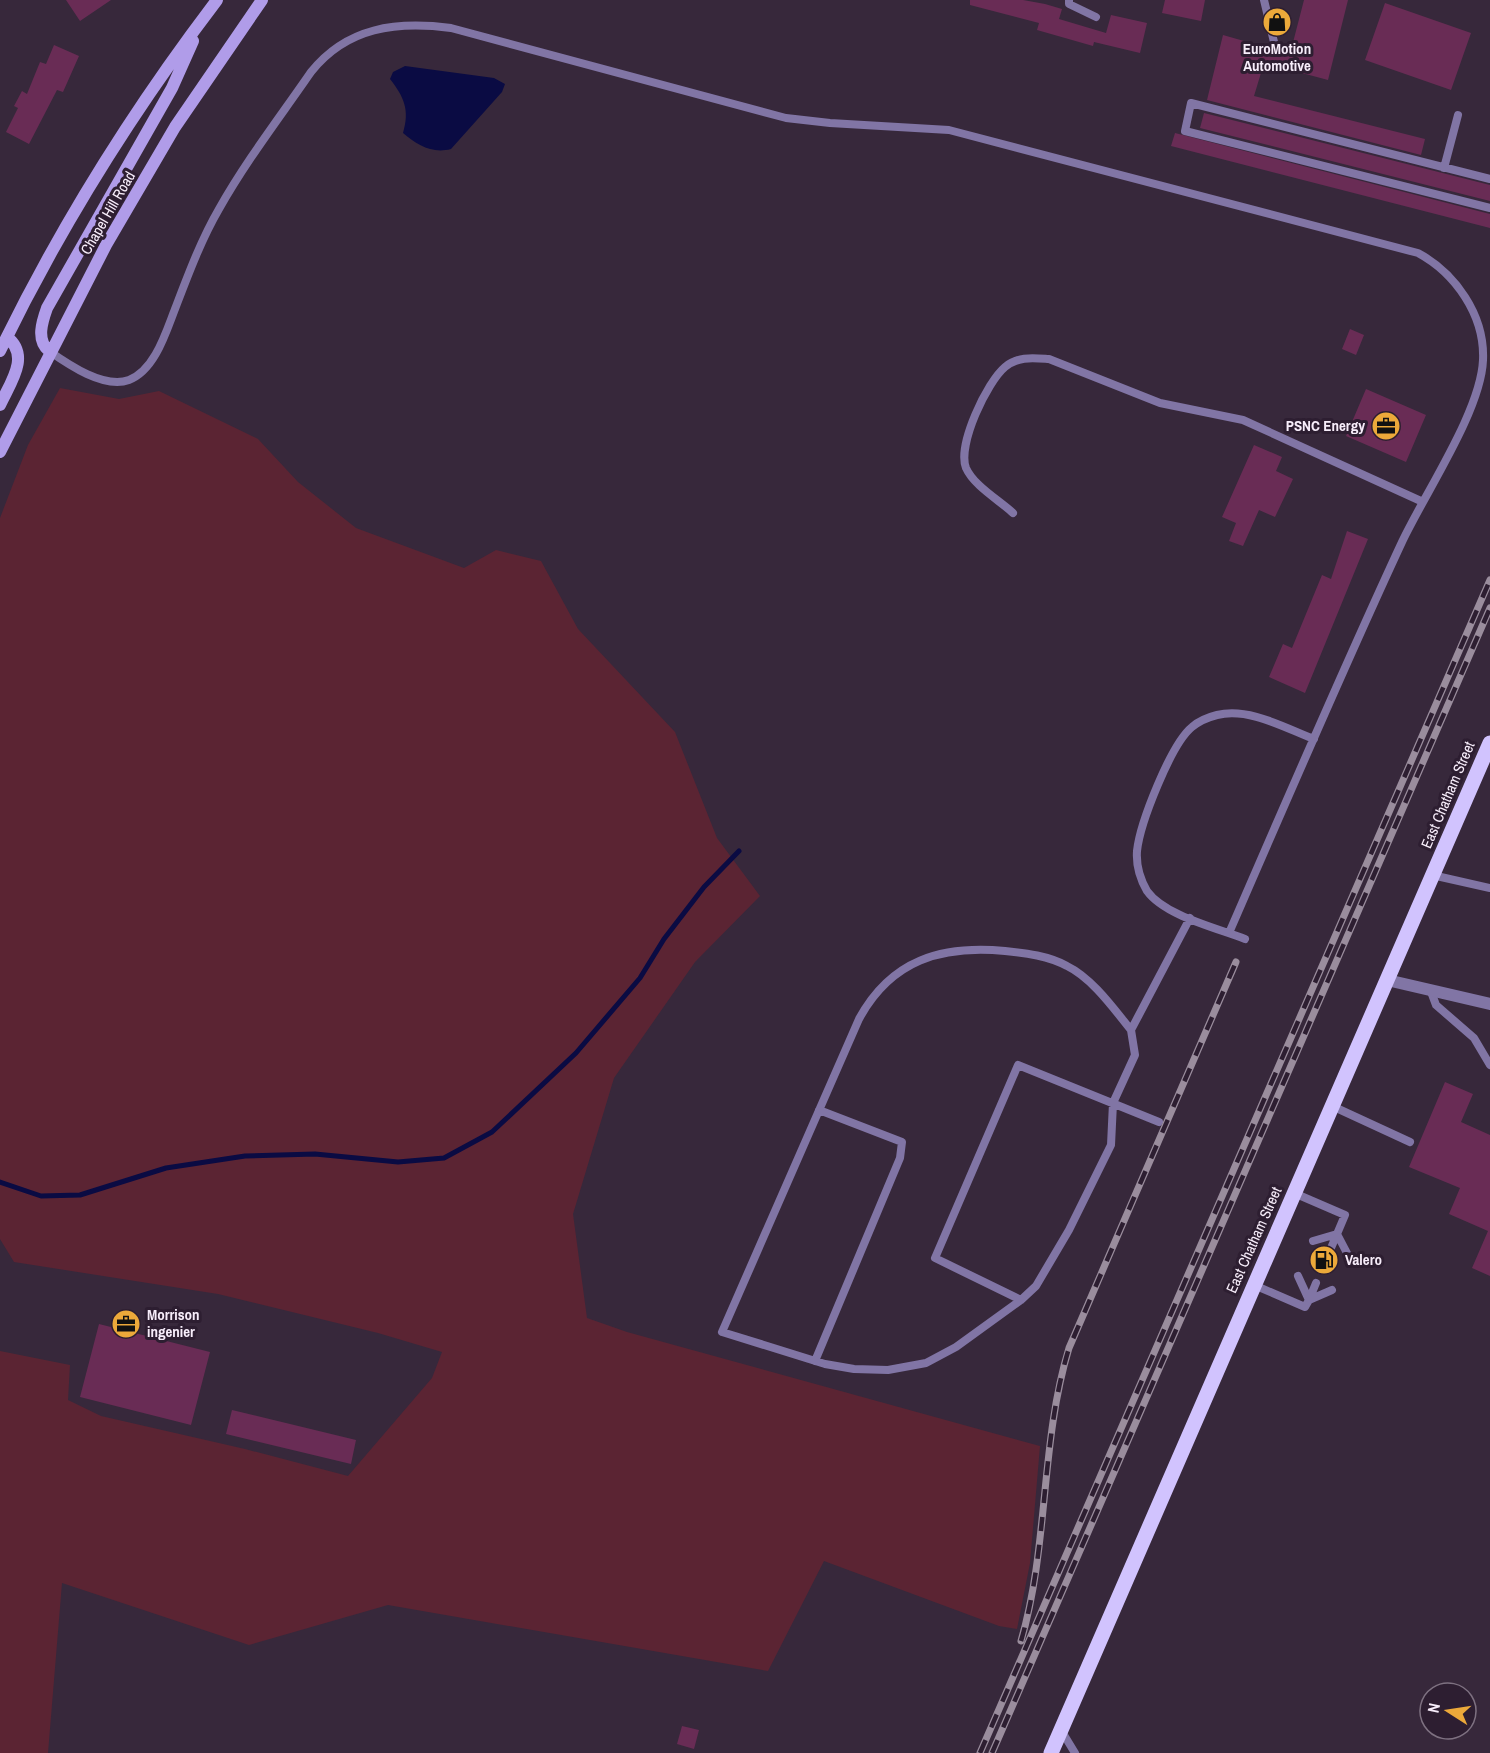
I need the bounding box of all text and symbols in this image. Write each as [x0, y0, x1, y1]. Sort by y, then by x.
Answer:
shop icon: EuroMotion Automotive [1261, 6, 1293, 38]
place label: EuroMotion Automotive [1243, 38, 1311, 76]
street label: Chapel Hill Road [75, 167, 140, 258]
office icon: PSNC Energy [1370, 410, 1402, 442]
place label: PSNC Energy [1286, 415, 1365, 436]
street label: East Chatham Street [1416, 738, 1480, 851]
street label: East Chatham Street [1221, 1183, 1287, 1296]
fuel station icon: Valero [1308, 1244, 1340, 1276]
place label: Valero [1345, 1249, 1382, 1270]
place label: Morrison ingenier [147, 1304, 200, 1342]
office icon: Morrison ingenier [110, 1308, 142, 1340]
north arrow [1418, 1681, 1478, 1741]
text: N [1422, 1701, 1445, 1715]

